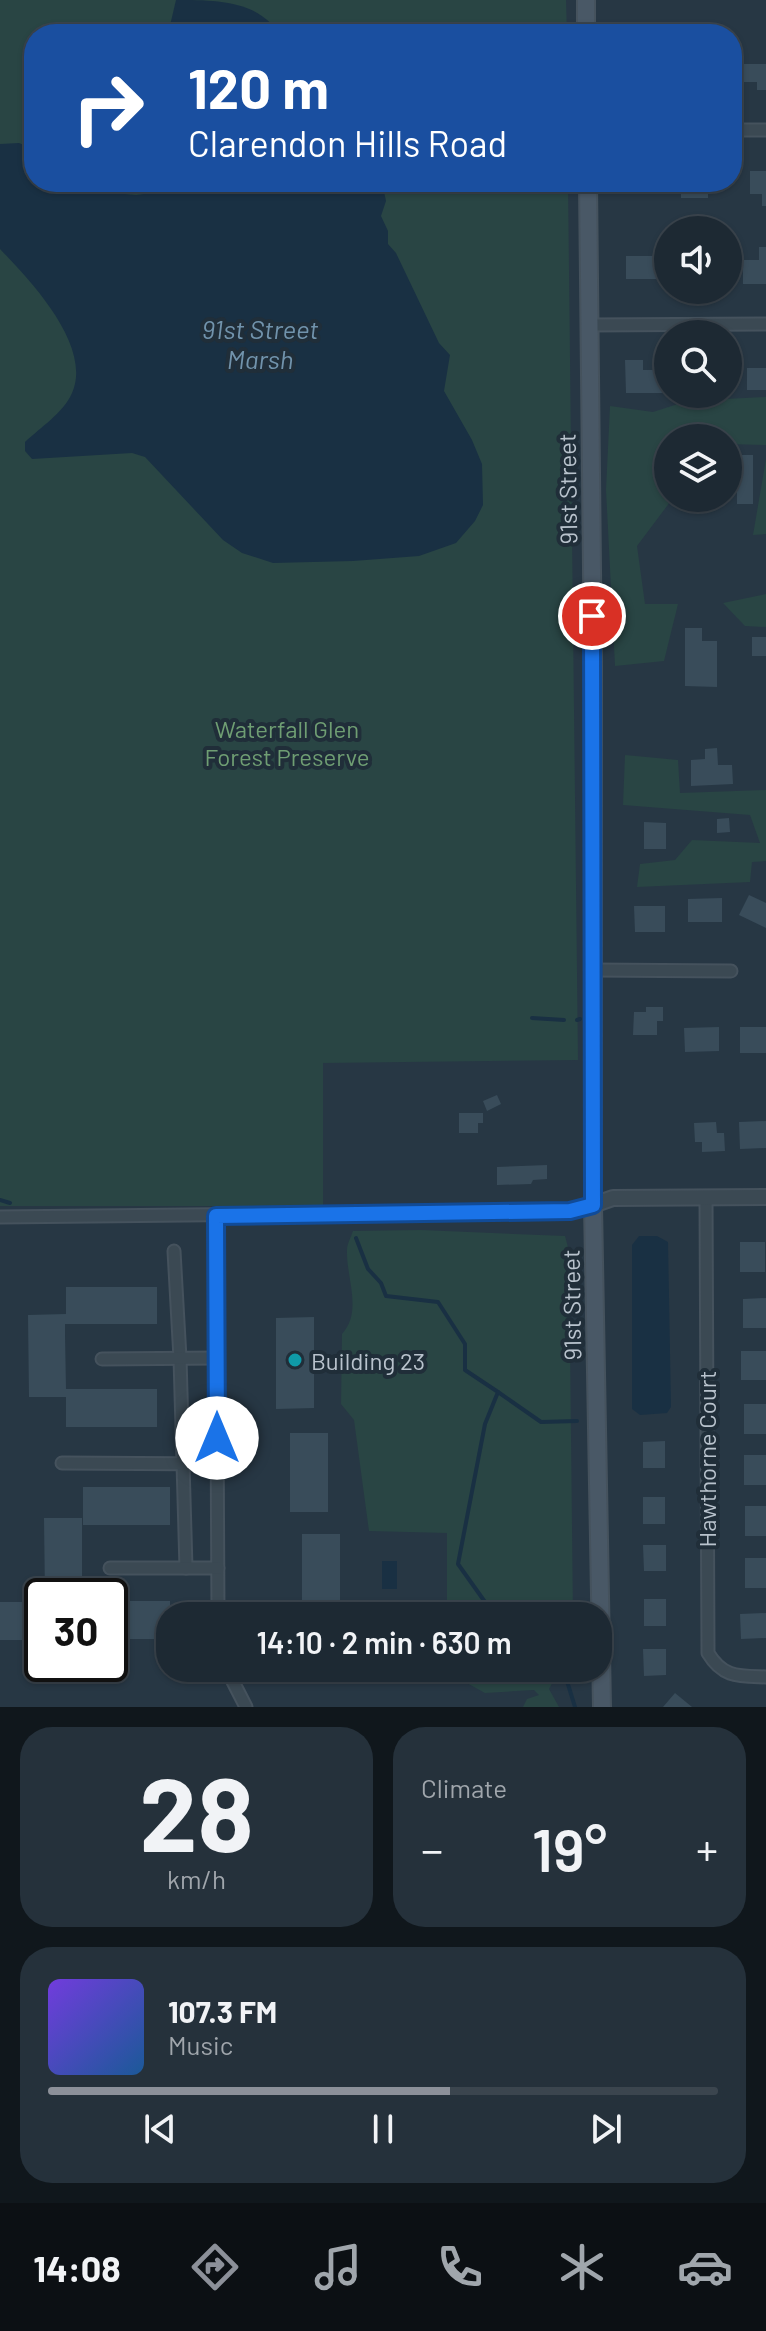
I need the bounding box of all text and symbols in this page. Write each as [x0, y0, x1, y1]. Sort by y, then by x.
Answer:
text: 120 m [188, 53, 329, 120]
icon: right [56, 56, 160, 160]
text: Clarendon Hills Road [188, 121, 507, 164]
map controls [654, 216, 742, 512]
button: sound [654, 216, 742, 304]
water label: 91st Street Marsh [202, 313, 318, 374]
button: search [654, 320, 742, 408]
button: layers [654, 424, 742, 512]
street label: 91st Street [552, 433, 582, 545]
pin [558, 582, 626, 650]
icon: arrive [570, 594, 614, 638]
park label: Waterfall Glen Forest Preserve [205, 714, 369, 771]
street label: 91st Street [556, 1249, 586, 1361]
place label: Building 23 [311, 1346, 425, 1375]
marker: Building 23 [286, 1351, 304, 1369]
street label: Hawthorne Court [692, 1370, 721, 1548]
position arrow [175, 1396, 259, 1480]
speed limit sign: 30 [24, 1578, 128, 1682]
text: 14:10 · 2 min · 630 m [256, 1624, 512, 1660]
text: 28 [139, 1748, 254, 1873]
text: Climate [421, 1772, 507, 1803]
text: 19° [532, 1812, 607, 1884]
text: − [421, 1822, 443, 1875]
text: + [696, 1822, 718, 1875]
text: km/h [167, 1863, 226, 1894]
text: 107.3 FM [168, 1993, 277, 2029]
text: Music [168, 2029, 233, 2060]
icon: previous [138, 2107, 182, 2151]
icon: pause [361, 2107, 405, 2151]
icon: next [584, 2107, 628, 2151]
icon: directions [187, 2239, 243, 2295]
icon: music [310, 2239, 366, 2295]
icon: phone [432, 2239, 488, 2295]
icon: climate [554, 2239, 610, 2295]
icon: car [677, 2239, 733, 2295]
text: 14:08 [33, 2246, 121, 2289]

